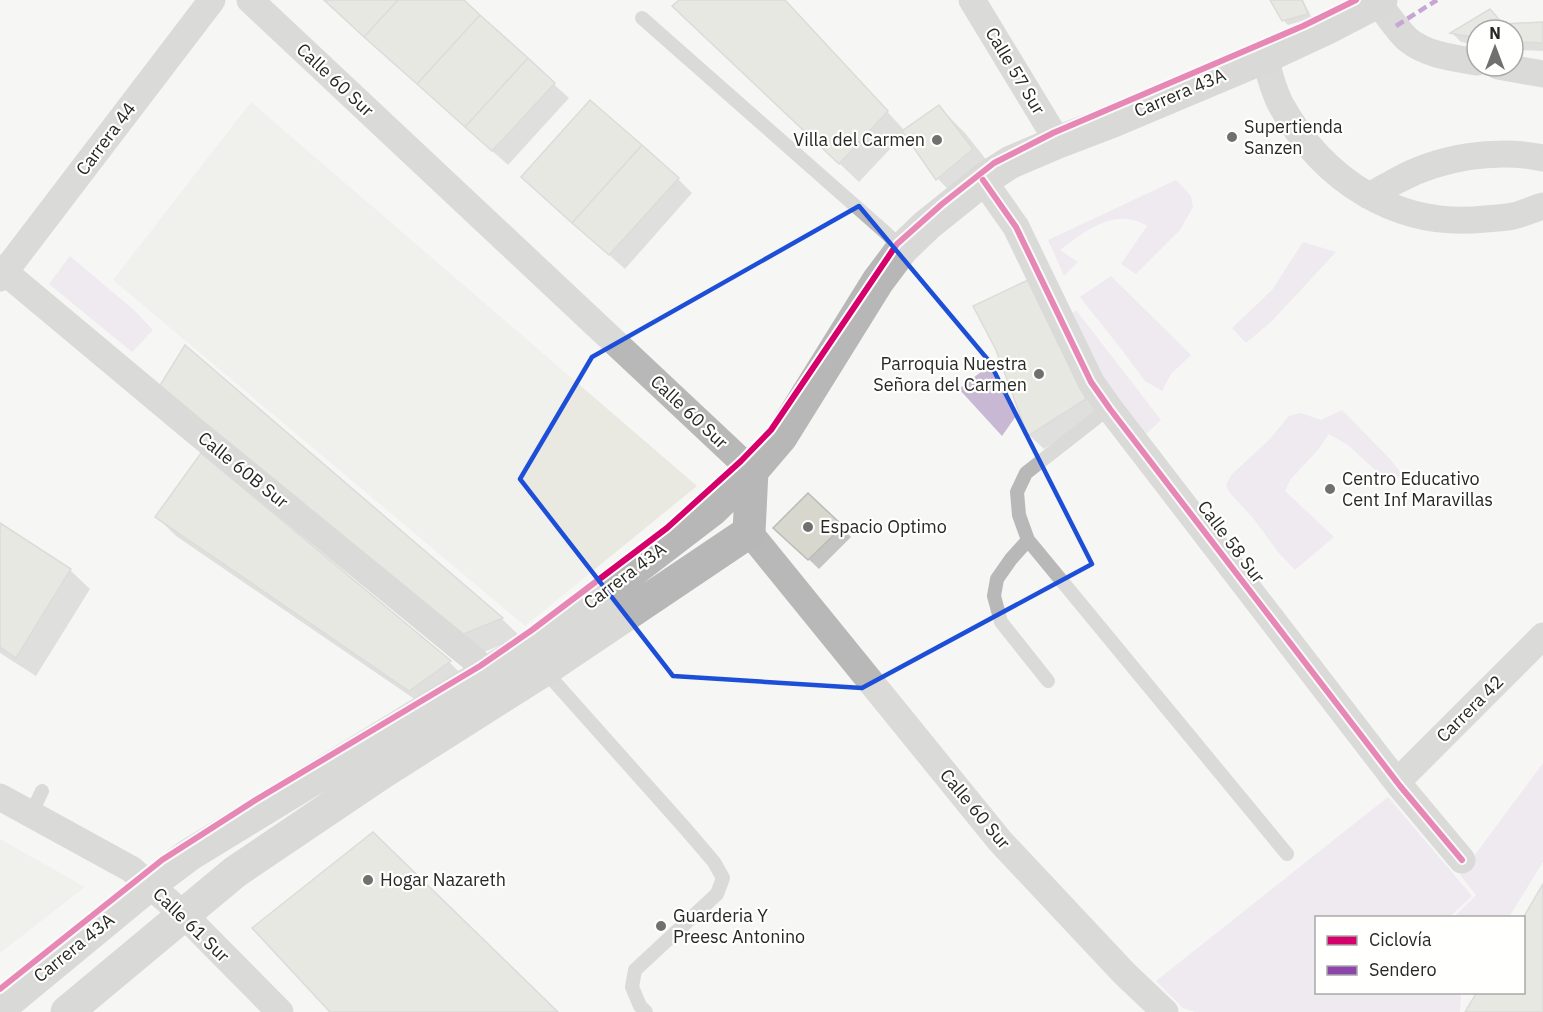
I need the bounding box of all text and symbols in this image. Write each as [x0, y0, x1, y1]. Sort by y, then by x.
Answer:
north arrow [1465, 18, 1525, 78]
street label: Calle 57 Sur [980, 23, 1051, 119]
text: N [1489, 23, 1501, 43]
street label: Calle 60 Sur [292, 38, 379, 122]
street label: Carrera 43A [1131, 63, 1230, 122]
street label: Carrera 44 [71, 97, 141, 180]
place label: Supertienda Sanzen [1244, 115, 1343, 159]
place label: Villa del Carmen [793, 128, 925, 151]
marker: Supertienda Sanzen [1225, 130, 1239, 144]
marker: Villa del Carmen [930, 133, 944, 147]
place label: Parroquia Nuestra Señora del Carmen [873, 352, 1027, 396]
marker: Parroquia Nuestra Señora del Carmen [1032, 367, 1046, 381]
street label: Calle 60 Sur [646, 370, 733, 454]
street label: Calle 60B Sur [194, 426, 293, 513]
place label: Centro Educativo Cent Inf Maravillas [1342, 467, 1493, 511]
marker: Centro Educativo Cent Inf Maravillas [1323, 482, 1337, 496]
street label: Calle 58 Sur [1193, 496, 1270, 588]
place label: Espacio Optimo [820, 515, 947, 538]
marker: Espacio Optimo [801, 520, 815, 534]
street label: Carrera 43A [579, 537, 671, 614]
street label: Carrera 42 [1431, 670, 1508, 747]
street label: Calle 60 Sur [935, 764, 1016, 854]
place label: Hogar Nazareth [380, 868, 506, 891]
marker: Hogar Nazareth [361, 873, 375, 887]
street label: Calle 61 Sur [148, 882, 235, 967]
place label: Guarderia Y Preesc Antonino [673, 904, 805, 948]
street label: Carrera 43A [29, 908, 119, 987]
legend [1315, 916, 1525, 994]
marker: Guarderia Y Preesc Antonino [654, 919, 668, 933]
text: Ciclovía [1369, 928, 1432, 951]
text: Sendero [1369, 958, 1436, 981]

